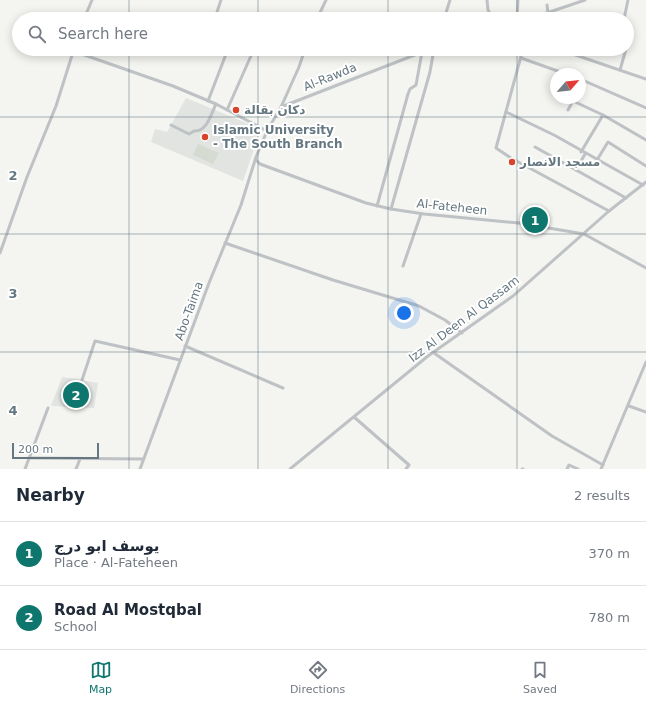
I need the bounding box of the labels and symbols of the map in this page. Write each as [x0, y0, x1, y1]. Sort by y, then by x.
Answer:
street label: Al-Rawda [301, 60, 359, 94]
north arrow [550, 68, 586, 104]
place label: دكان بقالة [244, 103, 306, 117]
marker: دكان بقالة [231, 105, 241, 115]
place label: Islamic University - The South Branch [213, 123, 342, 151]
marker: Islamic University - The South Branch [200, 132, 210, 142]
place label: مسجد الانصار [519, 155, 600, 169]
marker: مسجد الانصار [507, 157, 517, 167]
text: 2 [8, 168, 18, 183]
street label: Al-Fateheen [416, 196, 488, 218]
pin: 1 [522, 205, 548, 235]
street label: Izz Al Deen Al Qassam [406, 273, 522, 365]
street label: Abo-Taima [172, 280, 206, 342]
text: 3 [8, 286, 18, 301]
your location [394, 303, 414, 323]
pin: 2 [63, 380, 89, 410]
text: 4 [8, 403, 18, 418]
scale bar [12, 441, 99, 460]

